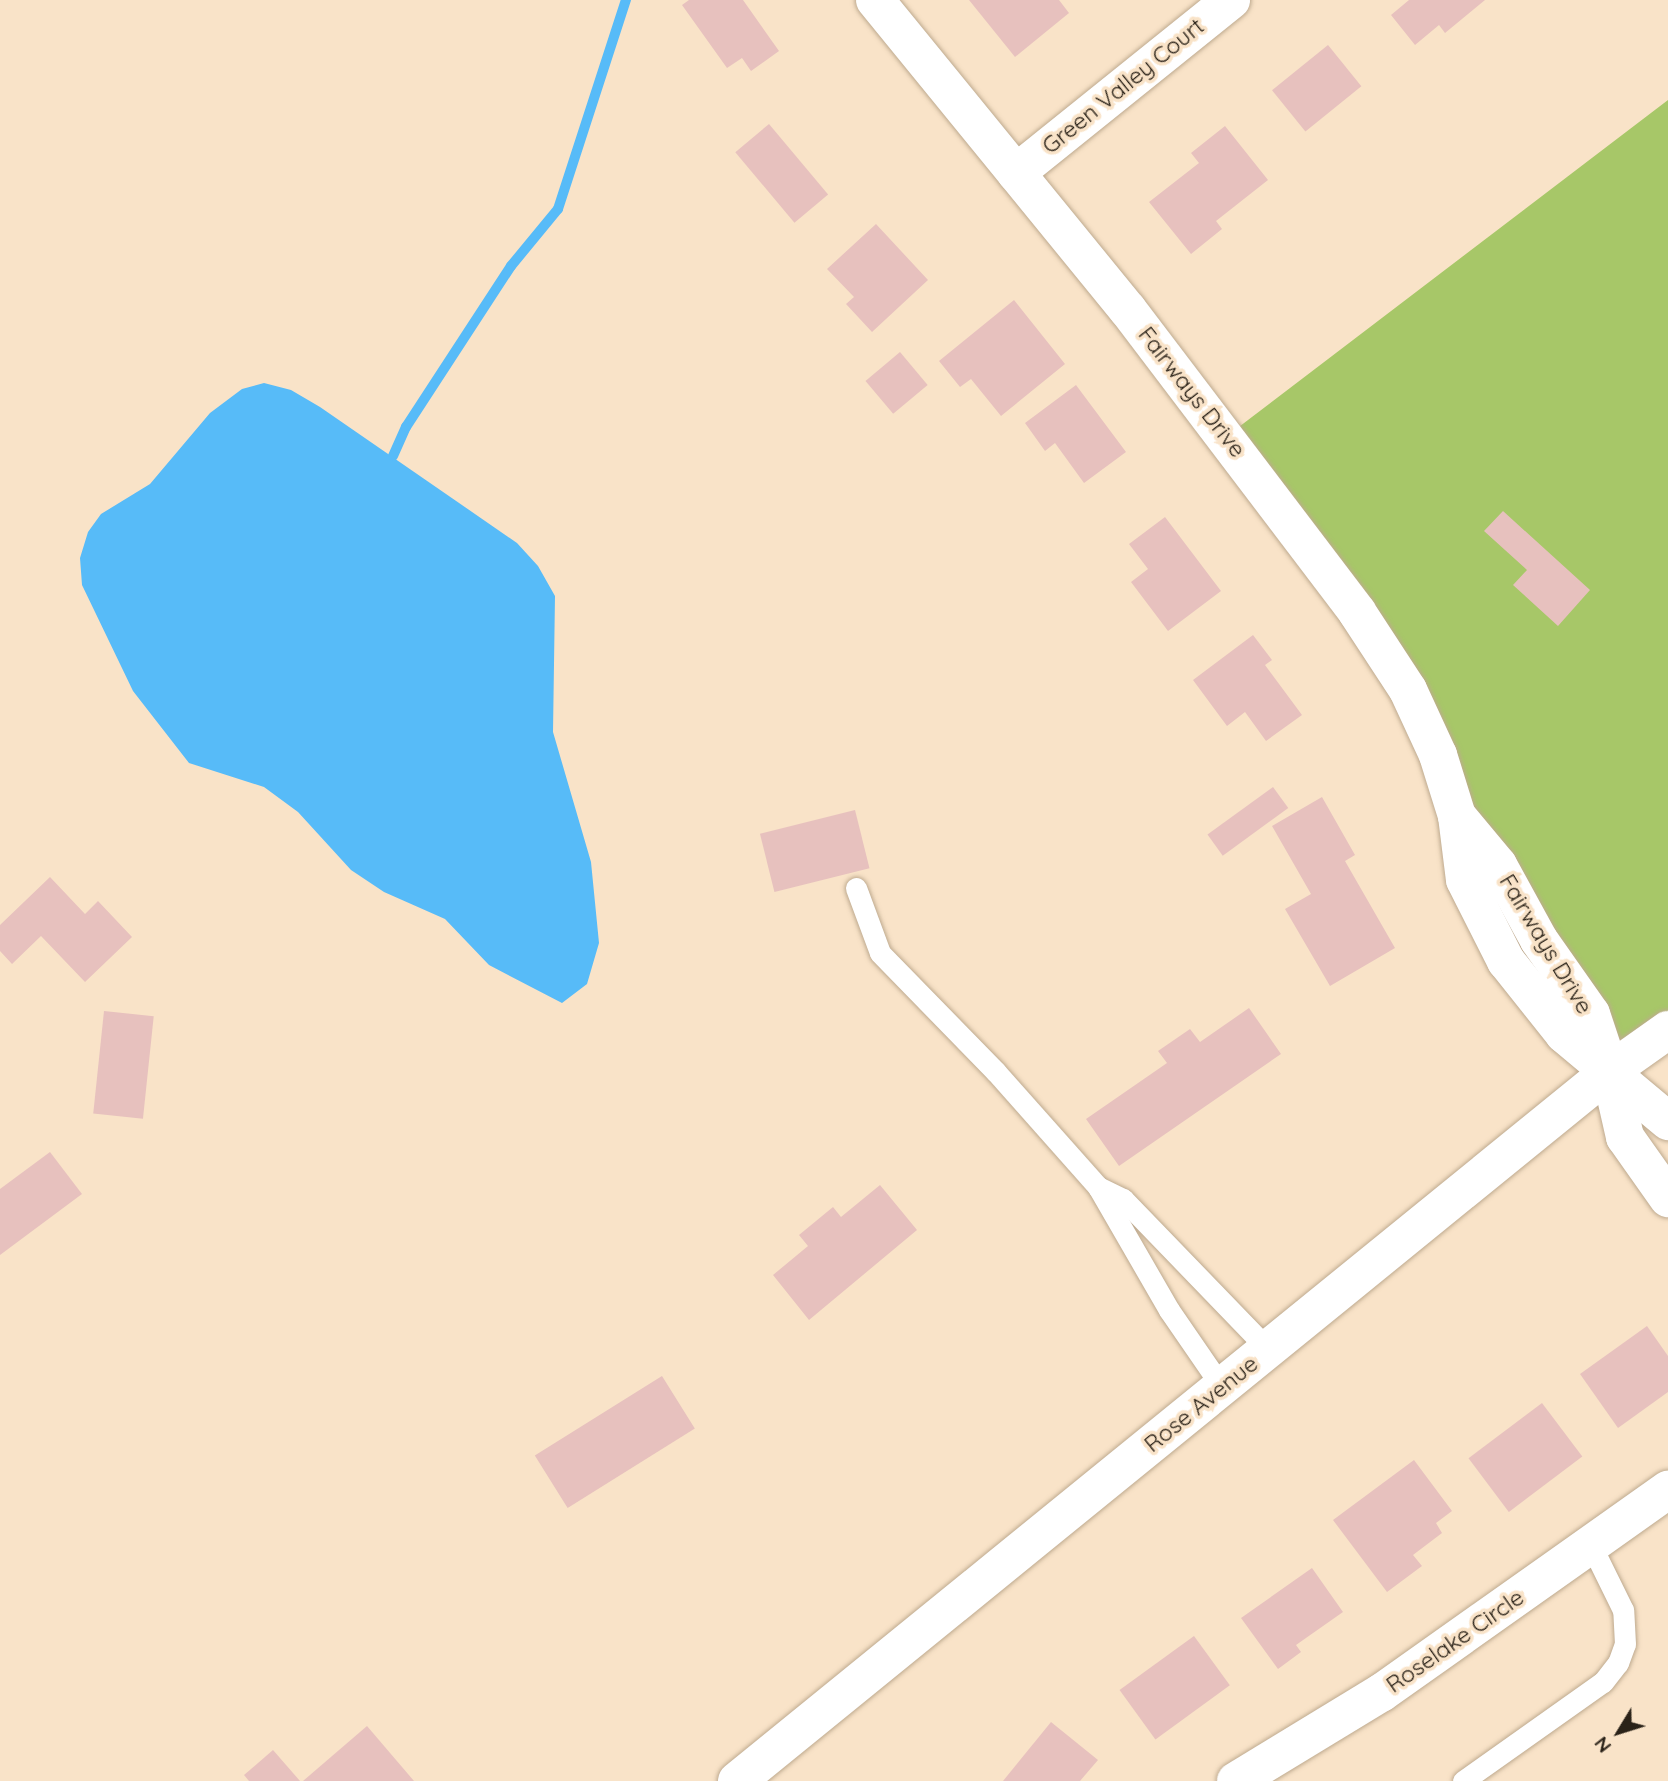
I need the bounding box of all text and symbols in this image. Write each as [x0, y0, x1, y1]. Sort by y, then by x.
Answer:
street label: Green Valley Court [1037, 12, 1209, 160]
street label: Fairways Drive [1132, 321, 1252, 463]
street label: Fairways Drive [1493, 869, 1599, 1019]
street label: Rose Avenue [1139, 1350, 1263, 1458]
street label: Roselake Circle [1381, 1583, 1529, 1699]
north arrow [1584, 1697, 1654, 1767]
text: N [1589, 1732, 1616, 1758]

